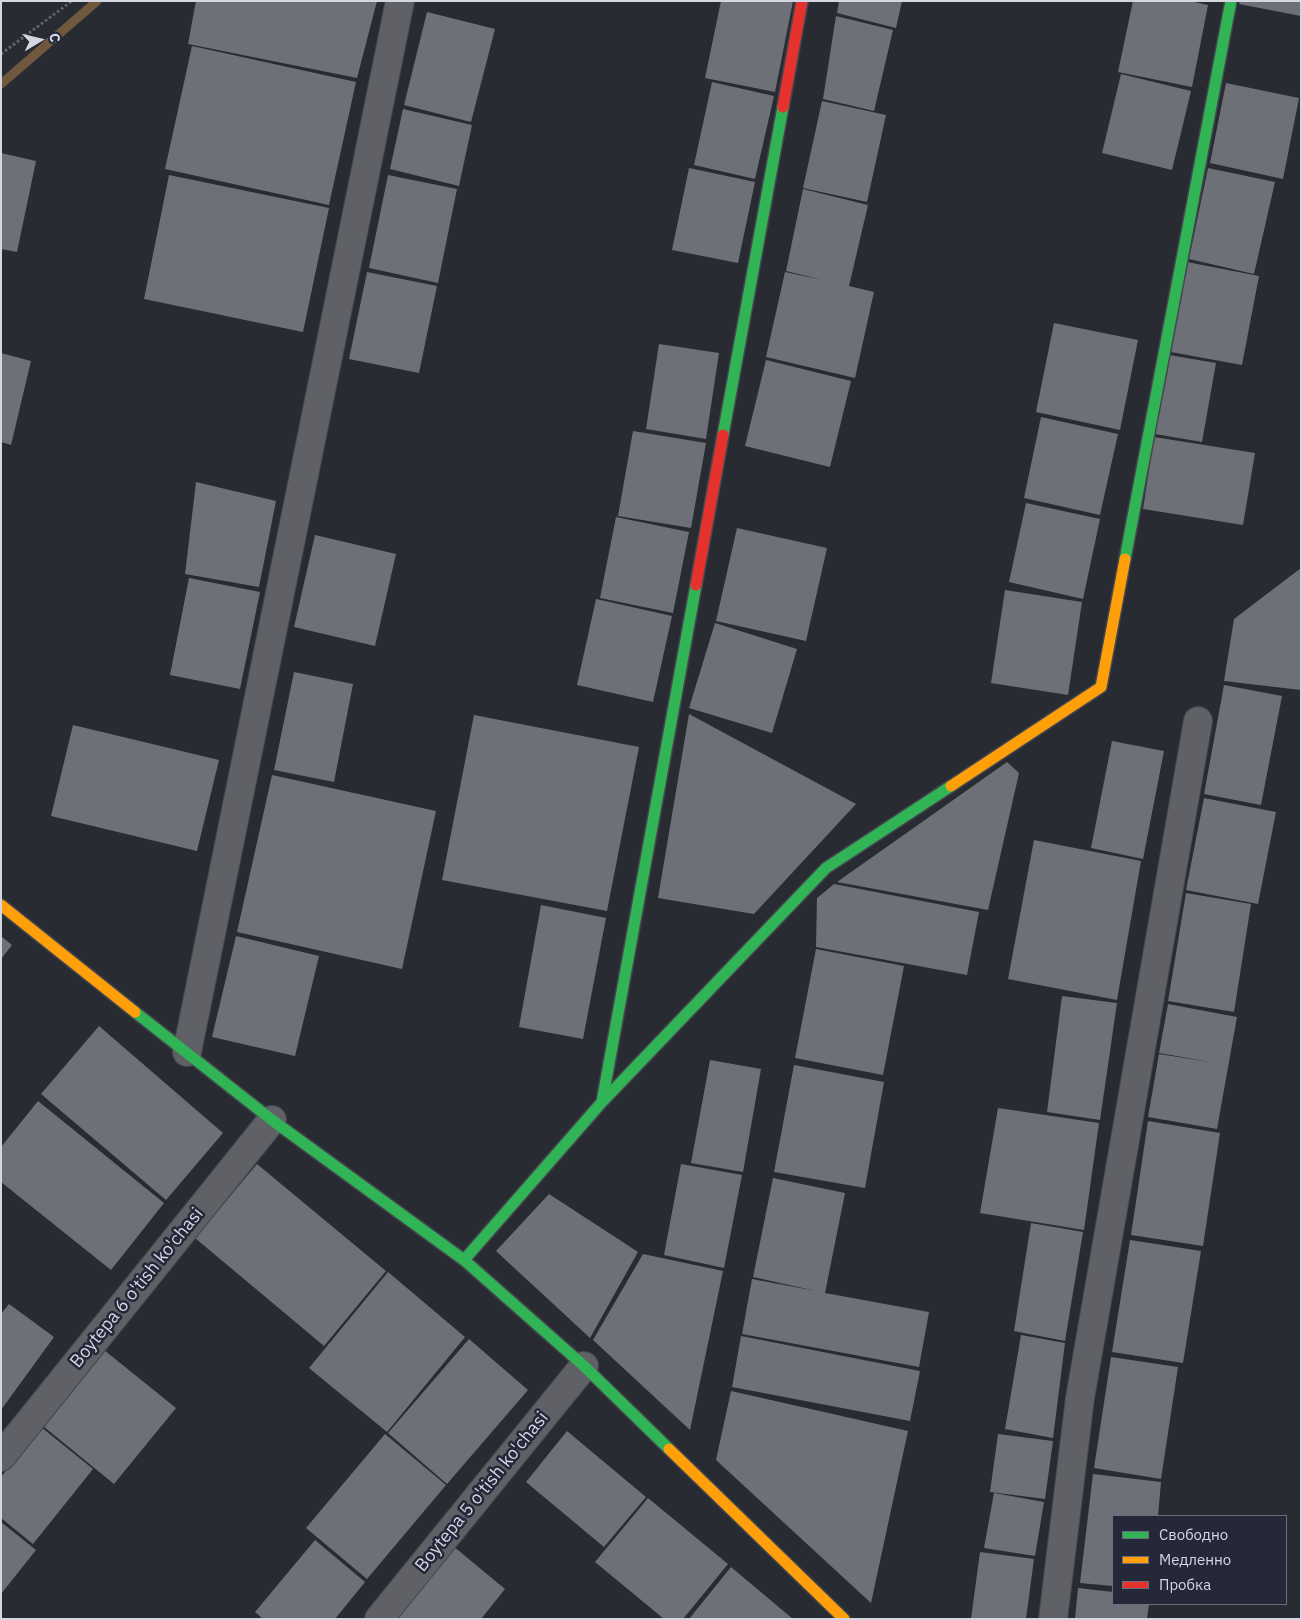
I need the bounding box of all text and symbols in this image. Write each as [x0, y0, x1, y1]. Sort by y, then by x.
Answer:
north arrow [15, 15, 65, 65]
text: С [45, 32, 64, 44]
street label: Boytepa 6 o'tish ko'chasi [66, 1204, 208, 1372]
street label: Boytepa 5 o'tish ko'chasi [411, 1408, 553, 1576]
legend [1112, 1515, 1287, 1605]
text: Свободно [1159, 1525, 1228, 1544]
text: Медленно [1159, 1550, 1231, 1569]
text: Пробка [1159, 1575, 1211, 1594]

